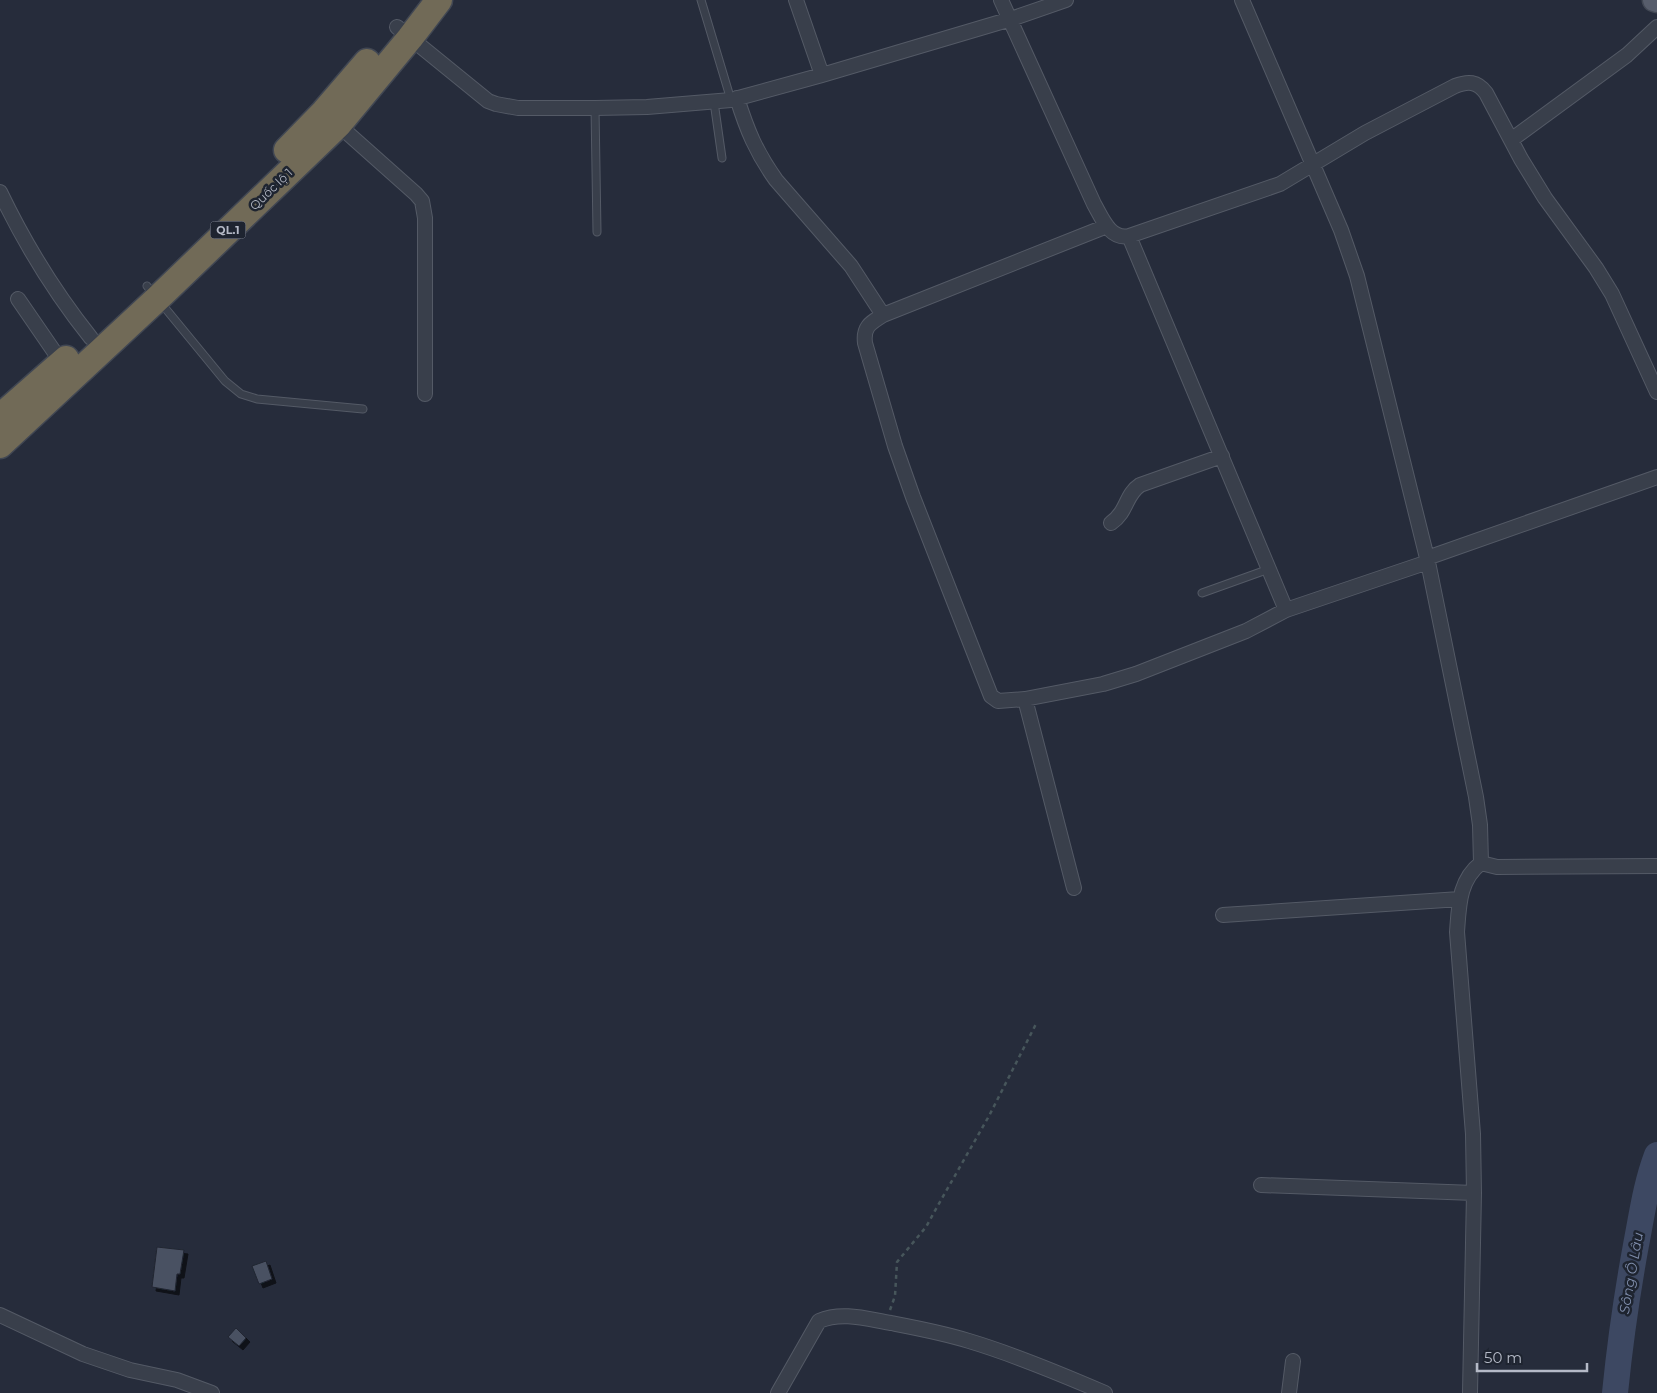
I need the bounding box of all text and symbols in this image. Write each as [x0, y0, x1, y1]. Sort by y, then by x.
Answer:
street label: Quốc lộ 1 [246, 165, 296, 213]
road number: QL.1 [210, 222, 246, 238]
water label: Sông Ô Lâu [1615, 1231, 1647, 1315]
scale bar [1477, 1340, 1587, 1372]
text: 50 m [1484, 1348, 1522, 1367]

